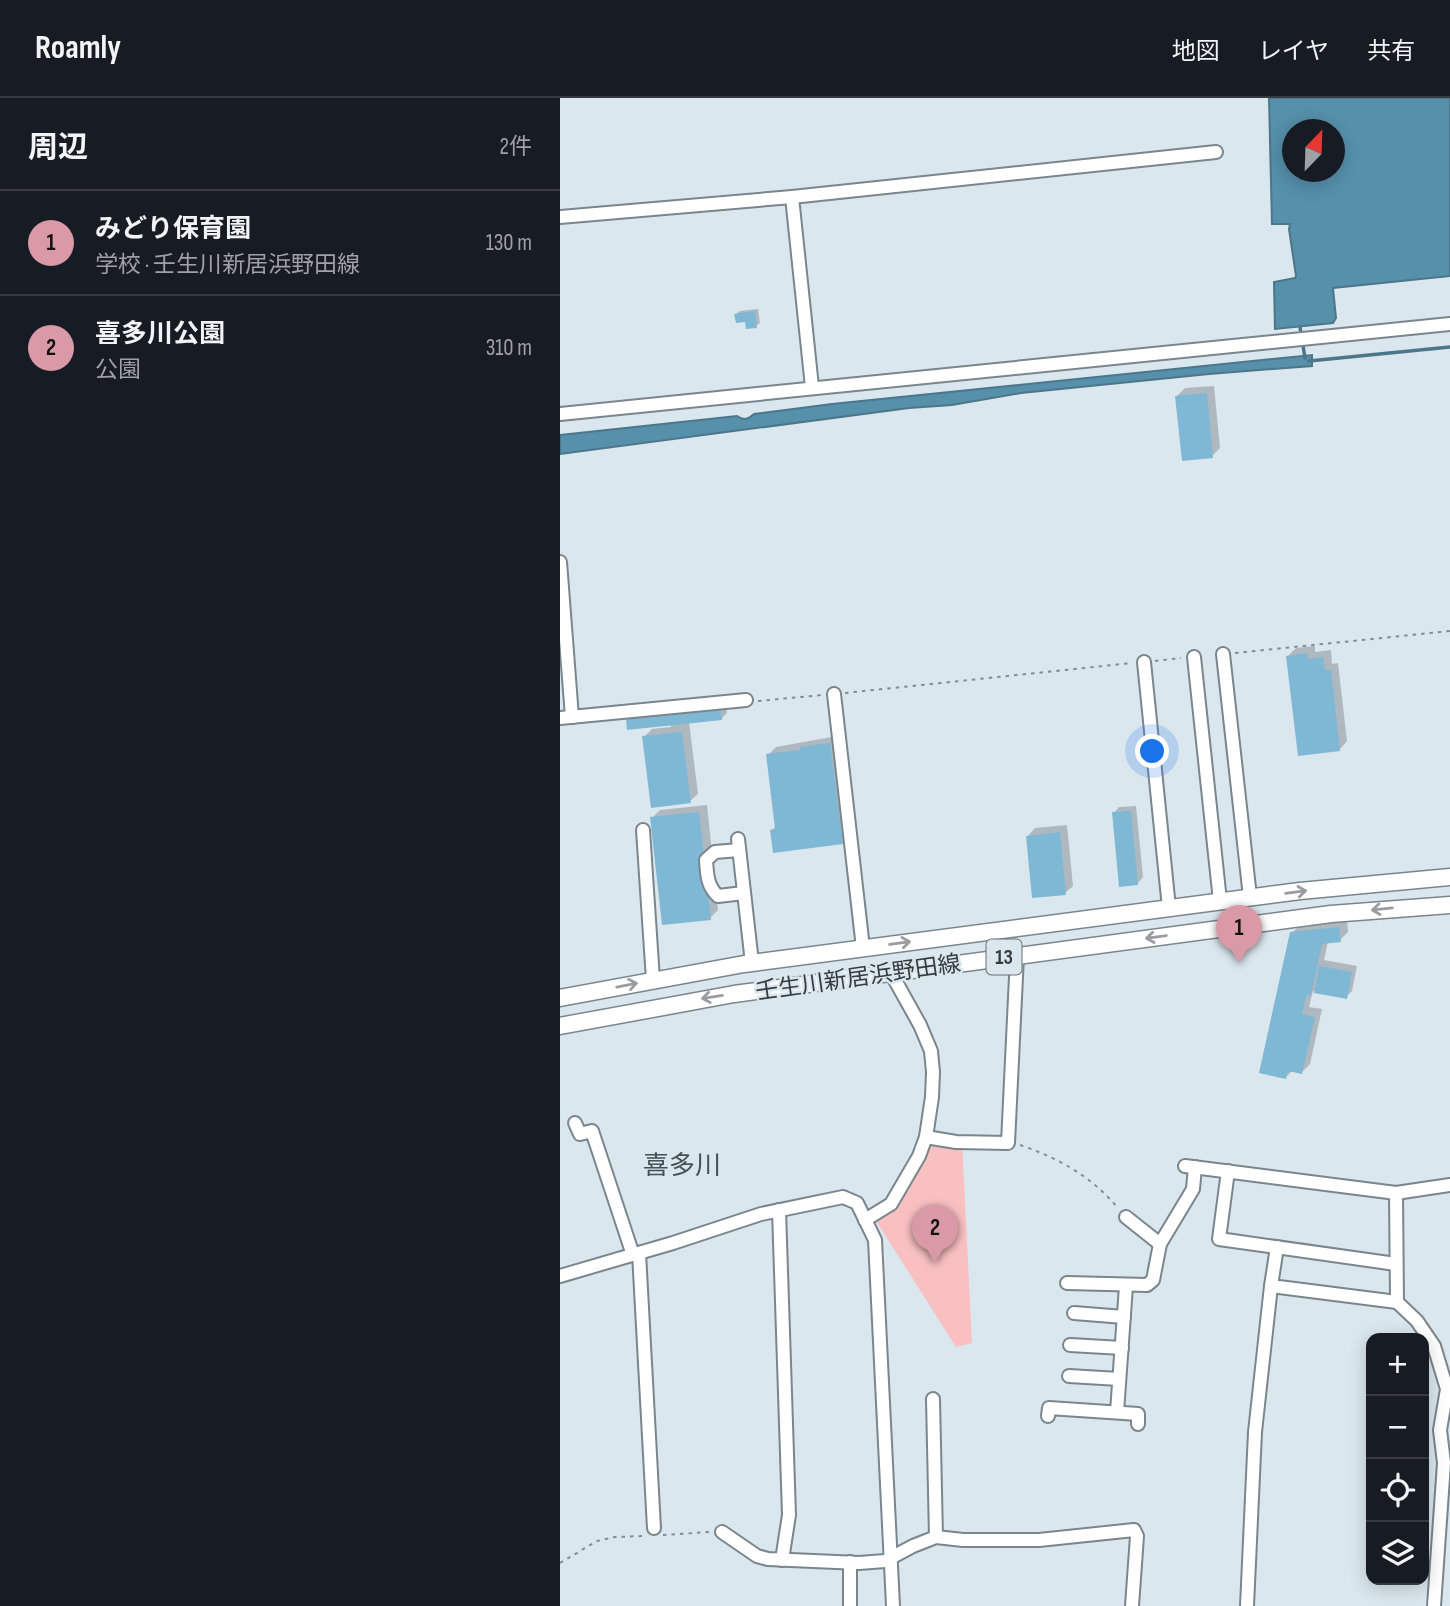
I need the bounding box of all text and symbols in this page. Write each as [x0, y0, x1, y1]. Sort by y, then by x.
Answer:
text: Roamly [35, 28, 121, 68]
text: 地図 [1172, 37, 1220, 66]
text: レイヤ [1258, 37, 1329, 66]
text: 共有 [1367, 37, 1415, 66]
north arrow [1282, 119, 1345, 182]
text: 周辺 [28, 130, 88, 166]
text: 2件 [500, 133, 532, 161]
text: みどり保育園 [95, 214, 251, 245]
text: 1 [46, 229, 56, 257]
text: 130 m [486, 229, 532, 257]
text: 学校 · 壬生川新居浜野田線 [95, 251, 360, 279]
text: 喜多川公園 [95, 319, 225, 350]
text: 2 [46, 334, 56, 362]
text: 310 m [486, 334, 532, 362]
text: 公園 [95, 356, 141, 384]
your location [1135, 734, 1169, 768]
one-way arrow [1284, 885, 1307, 898]
one-way arrow [1371, 903, 1394, 916]
pin: 1 [1216, 905, 1262, 963]
one-way arrow [1145, 931, 1168, 944]
one-way arrow [888, 936, 911, 949]
road number: 13 [986, 940, 1022, 974]
street label: 壬生川新居浜野田線 [754, 950, 963, 1006]
one-way arrow [615, 978, 638, 991]
one-way arrow [701, 991, 724, 1004]
district label: 喜多川 [643, 1151, 721, 1182]
pin: 2 [912, 1205, 958, 1263]
map controls [1366, 1333, 1429, 1585]
button: + [1366, 1333, 1429, 1396]
button: − [1366, 1396, 1429, 1459]
button: locate [1366, 1459, 1429, 1522]
button: layers [1366, 1522, 1429, 1585]

